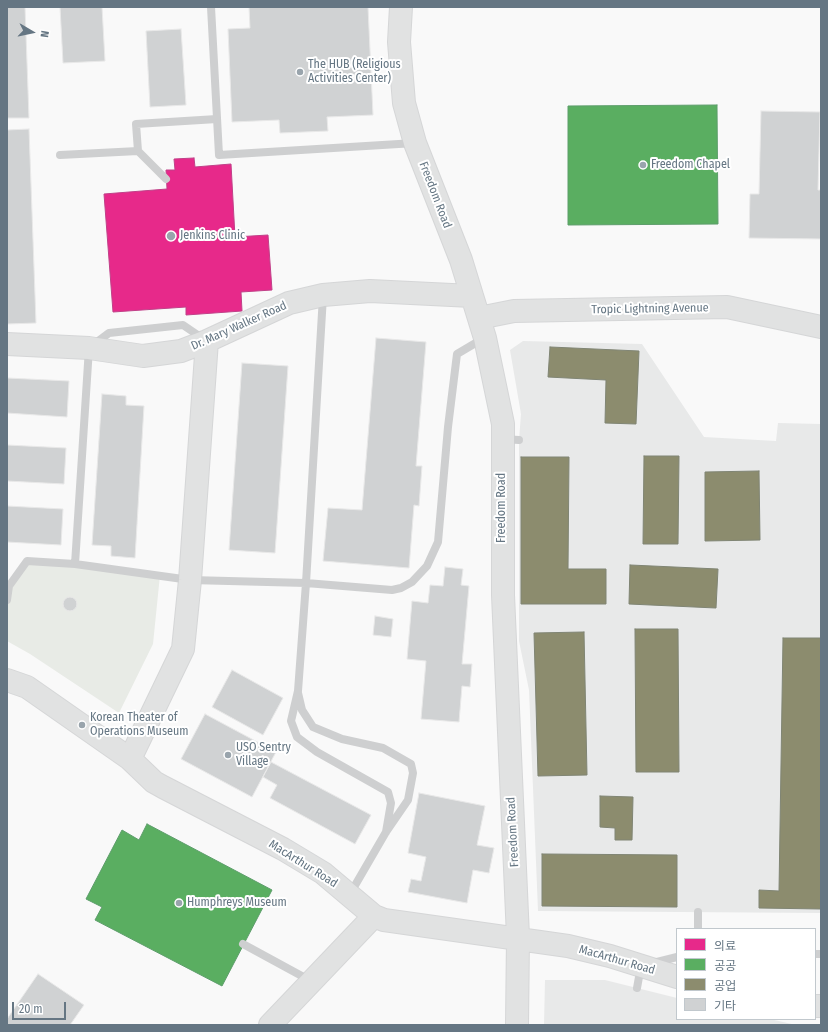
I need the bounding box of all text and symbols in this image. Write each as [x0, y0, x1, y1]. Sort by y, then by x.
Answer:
north arrow [12, 12, 52, 52]
text: N [37, 30, 51, 38]
place label: The HUB (Religious Activities Center) [308, 58, 401, 86]
marker: The HUB (Religious Activities Center) [295, 67, 305, 77]
place label: Freedom Chapel [651, 158, 730, 172]
street label: Freedom Road [416, 160, 454, 230]
marker: Freedom Chapel [638, 160, 648, 170]
place label: Jenkins Clinic [180, 229, 245, 243]
marker: Jenkins Clinic [165, 230, 177, 242]
street label: Dr. Mary Walker Road [189, 298, 289, 354]
street label: Tropic Lightning Avenue [591, 301, 709, 317]
street label: Freedom Road [495, 473, 509, 543]
place label: Korean Theater of Operations Museum [90, 711, 188, 739]
marker: Korean Theater of Operations Museum [77, 720, 87, 730]
place label: USO Sentry Village [236, 741, 291, 769]
marker: USO Sentry Village [223, 750, 233, 760]
street label: Freedom Road [504, 797, 522, 867]
street label: MacArthur Road [266, 837, 340, 891]
place label: Humphreys Museum [187, 896, 287, 910]
marker: Humphreys Museum [174, 898, 184, 908]
legend [676, 928, 816, 1020]
text: 의료 [714, 939, 736, 953]
street label: MacArthur Road [577, 942, 657, 978]
text: 공공 [714, 959, 736, 973]
text: 공업 [714, 979, 736, 993]
scale bar [14, 994, 68, 1020]
text: 기타 [714, 999, 736, 1013]
text: 20 m [19, 1002, 43, 1016]

